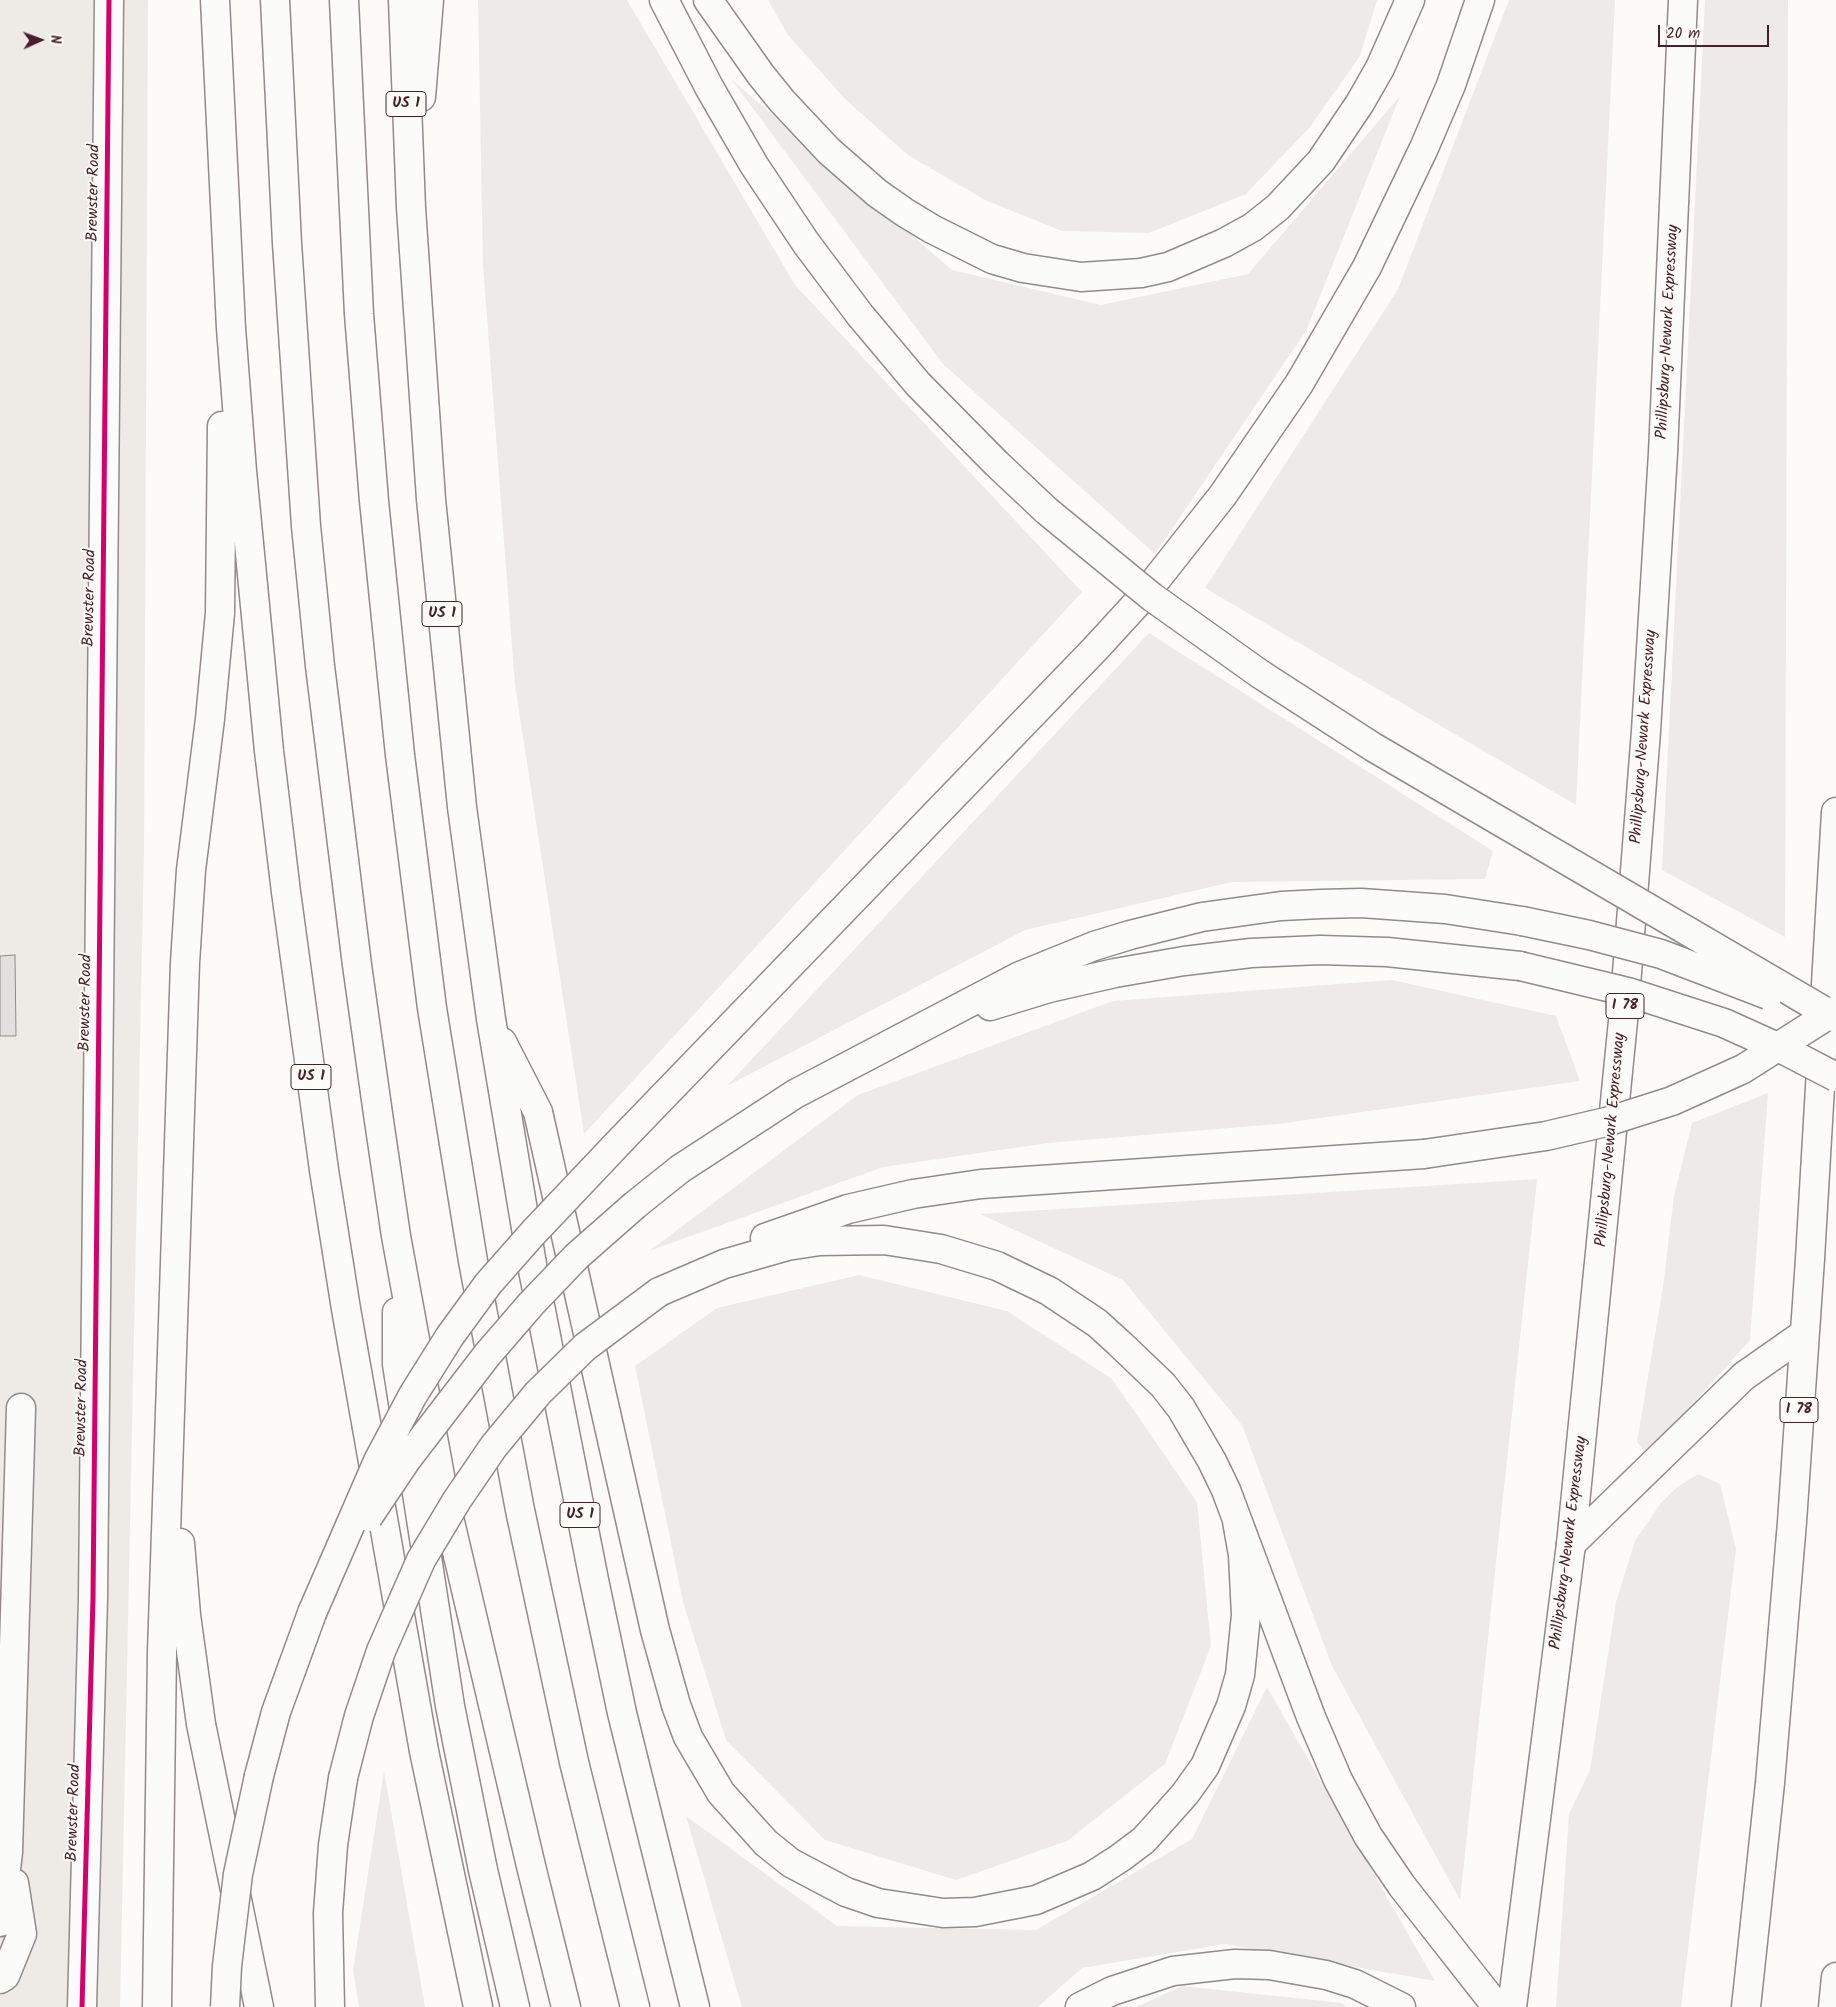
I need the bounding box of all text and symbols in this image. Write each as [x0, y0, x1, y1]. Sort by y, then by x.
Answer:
north arrow [15, 15, 65, 65]
scale bar [1661, 15, 1772, 47]
text: 20 m [1666, 22, 1700, 46]
text: N [44, 35, 66, 44]
road number: US 1 [386, 92, 426, 116]
street label: Brewster Road [85, 144, 105, 242]
street label: Phillipsburg-Newark Expressway [1654, 224, 1684, 440]
street label: Brewster Road [81, 549, 101, 647]
road number: US 1 [422, 602, 462, 626]
street label: Phillipsburg-Newark Expressway [1628, 629, 1662, 845]
street label: Brewster Road [77, 954, 97, 1052]
road number: I 78 [1606, 994, 1644, 1018]
street label: Phillipsburg-Newark Expressway [1593, 1032, 1631, 1248]
road number: US 1 [291, 1064, 331, 1090]
street label: Brewster Road [73, 1359, 93, 1457]
road number: I 78 [1780, 1398, 1818, 1422]
street label: Phillipsburg-Newark Expressway [1547, 1435, 1593, 1651]
road number: US 1 [560, 1502, 600, 1528]
street label: Brewster Road [64, 1764, 86, 1862]

